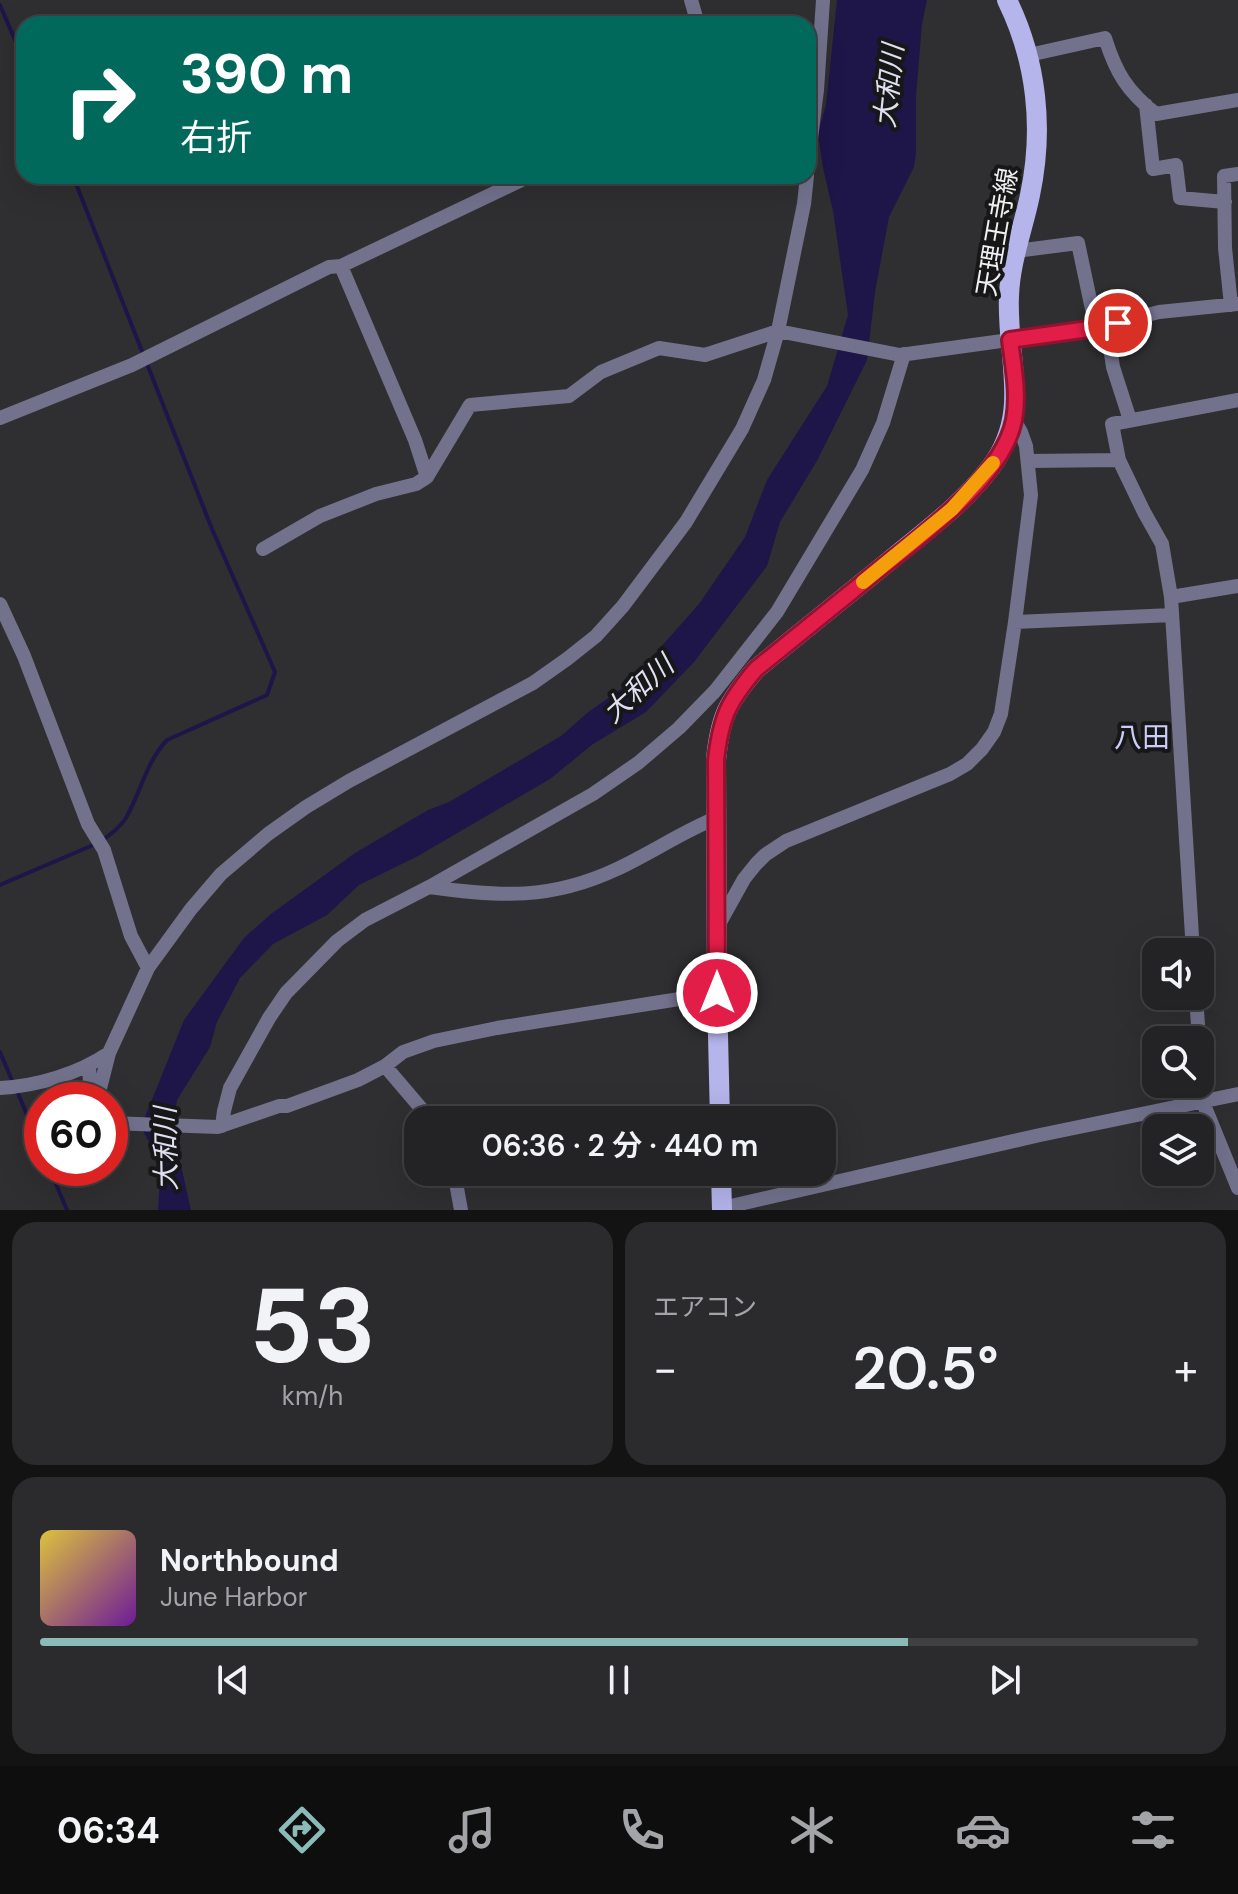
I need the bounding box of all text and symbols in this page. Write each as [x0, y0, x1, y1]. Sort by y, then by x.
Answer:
text: 390 m [180, 37, 353, 110]
water label: 大和川 [866, 39, 912, 130]
icon: right [48, 48, 152, 152]
text: 右折 [180, 114, 252, 161]
street label: 天理王寺線 [969, 165, 1025, 299]
pin [1084, 289, 1152, 357]
icon: arrive [1096, 301, 1140, 345]
water label: 大和川 [594, 645, 684, 731]
district label: 八田 [1114, 719, 1170, 756]
map controls [1142, 938, 1214, 1186]
button: sound [1142, 938, 1214, 1010]
position arrow [675, 951, 759, 1035]
button: search [1142, 1026, 1214, 1098]
speed limit sign: 60 [24, 1082, 128, 1186]
water label: 大和川 [147, 1104, 185, 1191]
button: layers [1142, 1114, 1214, 1186]
text: 06:36 · 2 分 · 440 m [482, 1126, 758, 1165]
text: 53 [249, 1259, 376, 1394]
text: エアコン [653, 1290, 757, 1324]
text: 20.5° [852, 1329, 999, 1408]
text: − [653, 1340, 677, 1398]
text: + [1174, 1340, 1198, 1398]
text: km/h [282, 1379, 343, 1413]
text: Northbound [160, 1541, 339, 1580]
text: June Harbor [160, 1580, 307, 1614]
icon: previous [211, 1658, 255, 1702]
icon: pause [597, 1658, 641, 1702]
icon: next [983, 1658, 1027, 1702]
icon: directions [274, 1802, 330, 1858]
icon: music [444, 1802, 500, 1858]
icon: phone [614, 1802, 670, 1858]
icon: climate [784, 1802, 840, 1858]
icon: car [955, 1802, 1011, 1858]
icon: filters [1125, 1802, 1181, 1858]
text: 06:34 [57, 1807, 160, 1854]

